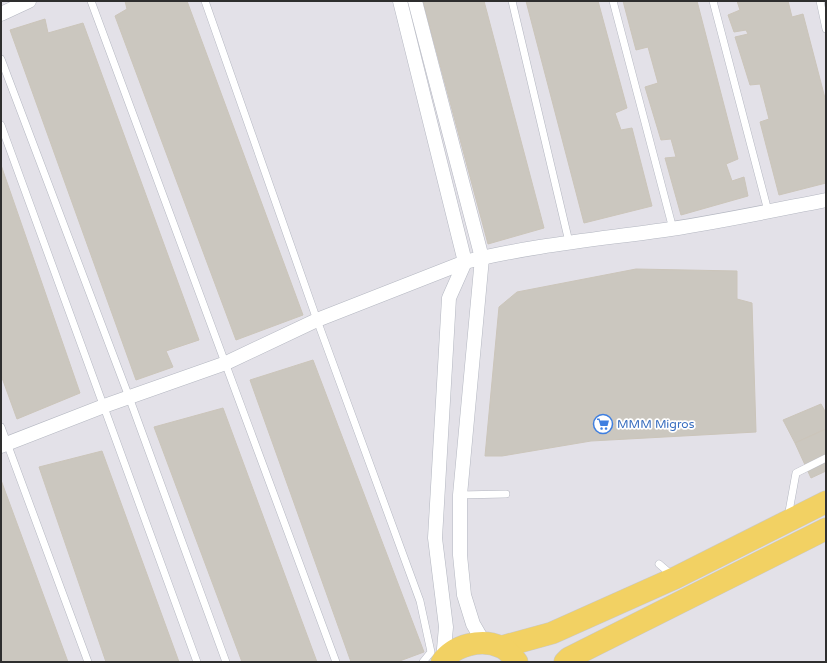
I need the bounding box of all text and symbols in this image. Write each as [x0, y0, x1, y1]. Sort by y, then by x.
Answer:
supermarket icon: MMM Migros [592, 413, 614, 435]
place label: MMM Migros [617, 417, 695, 431]

